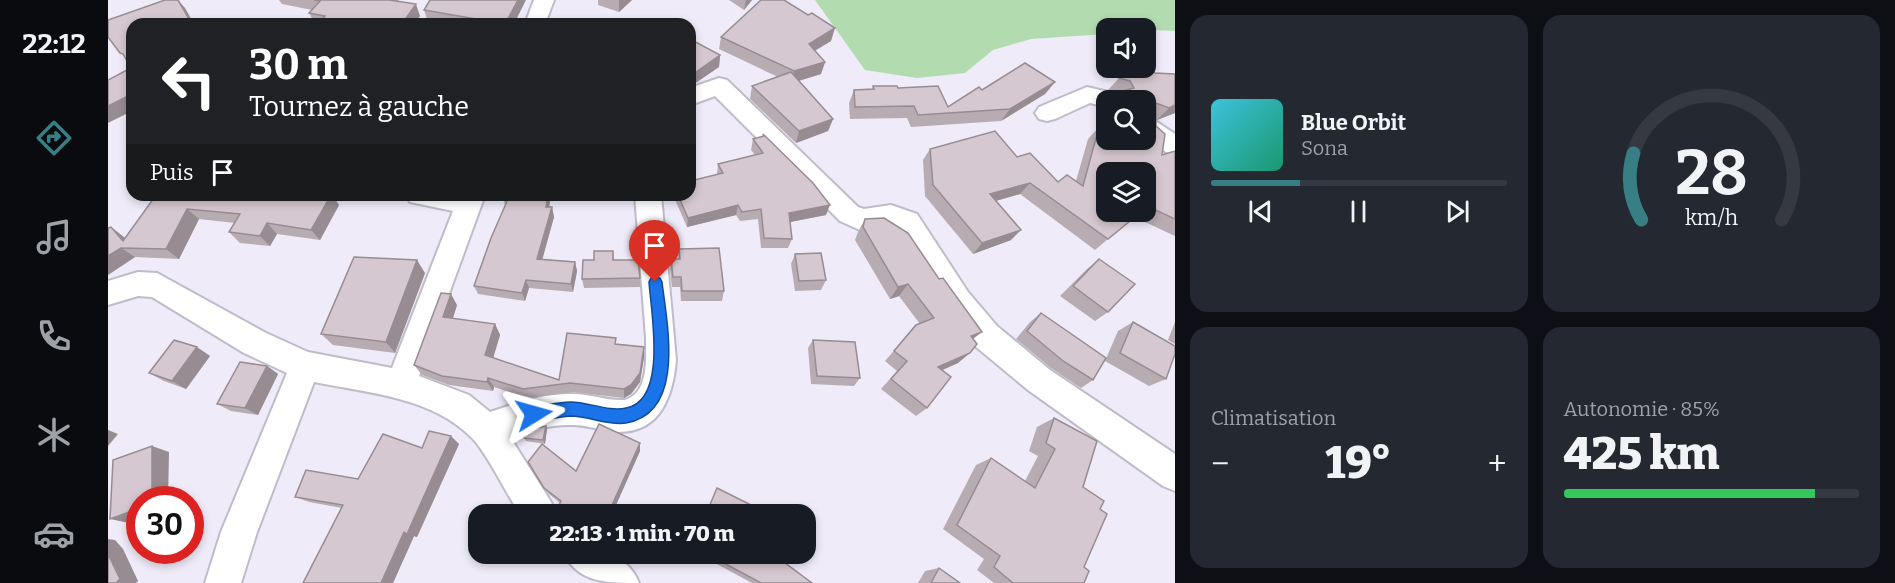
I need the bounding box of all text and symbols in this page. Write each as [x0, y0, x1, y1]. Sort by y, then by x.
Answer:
map controls [1096, 18, 1156, 222]
button: sound [1096, 18, 1156, 78]
text: 22:12 [22, 28, 86, 60]
text: 30 m [249, 40, 348, 90]
icon: left [150, 42, 228, 120]
button: search [1096, 90, 1156, 150]
text: Tournez à gauche [249, 91, 469, 123]
text: Blue Orbit [1301, 109, 1406, 136]
icon: directions [33, 117, 75, 159]
text: Sona [1301, 136, 1348, 160]
text: 28 [1675, 137, 1748, 212]
icon: arrive [206, 156, 239, 189]
text: Puis [150, 159, 194, 186]
button: layers [1096, 162, 1156, 222]
icon: previous [1244, 195, 1277, 228]
icon: pause [1342, 195, 1375, 228]
icon: next [1441, 195, 1474, 228]
text: km/h [1685, 206, 1738, 232]
icon: music [33, 216, 75, 258]
pin [629, 220, 680, 282]
icon: arrive [638, 229, 671, 262]
icon: phone [33, 315, 75, 357]
position arrow [502, 382, 566, 446]
text: Autonomie · 85% [1564, 397, 1720, 421]
text: Climatisation [1211, 406, 1336, 430]
icon: climate [33, 414, 75, 456]
text: 425 km [1564, 427, 1719, 481]
text: 19° [1325, 436, 1392, 490]
text: − [1211, 444, 1229, 484]
text: + [1488, 444, 1506, 484]
speed limit sign: 30 [126, 486, 204, 564]
icon: car [33, 513, 75, 555]
text: 22:13 · 1 min · 70 m [549, 520, 735, 547]

